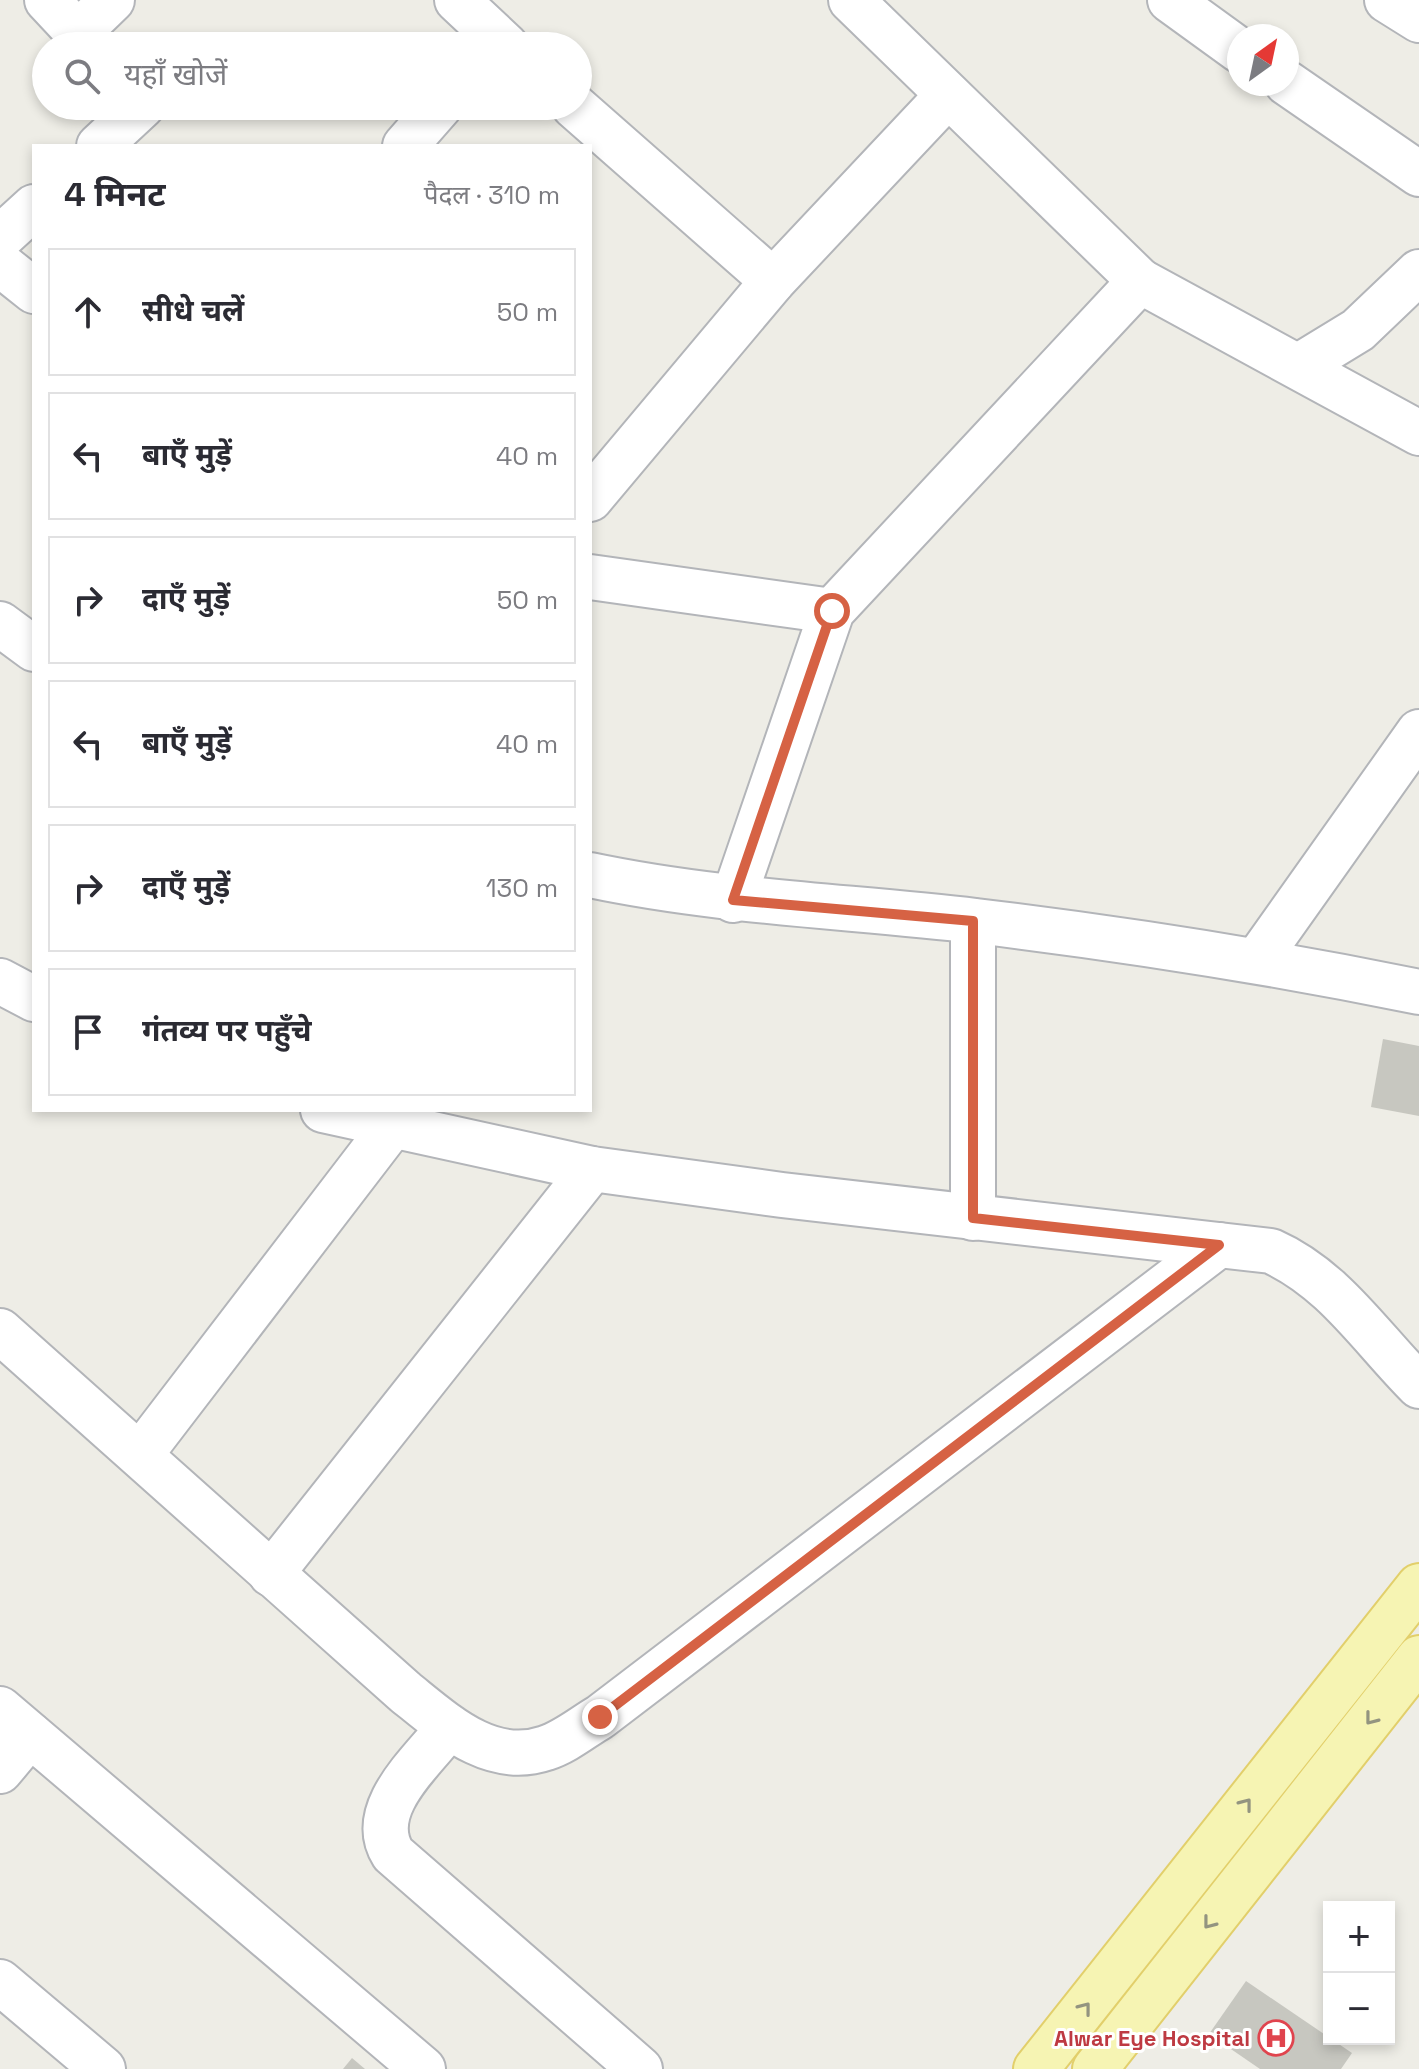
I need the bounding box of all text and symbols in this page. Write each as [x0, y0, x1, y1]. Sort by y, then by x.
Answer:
north arrow [1227, 24, 1299, 96]
search box [32, 32, 592, 120]
icon: search [60, 54, 104, 98]
text: यहाँ खोजें [124, 55, 227, 94]
text: 4 मिनट [64, 173, 166, 216]
text: पैदल · 310 m [424, 178, 560, 212]
icon: ahead [66, 290, 110, 334]
text: सीधे चलें [142, 291, 244, 330]
text: 50 m [497, 295, 558, 329]
icon: left [66, 434, 110, 478]
text: बाएँ मुड़ें [142, 435, 232, 474]
text: 40 m [496, 439, 558, 473]
icon: right [66, 578, 110, 622]
text: दाएँ मुड़ें [142, 579, 230, 618]
text: 50 m [497, 583, 558, 617]
route start [814, 593, 850, 629]
icon: left [66, 722, 110, 766]
text: बाएँ मुड़ें [142, 723, 232, 762]
text: 40 m [496, 727, 558, 761]
icon: right [66, 866, 110, 910]
text: दाएँ मुड़ें [142, 867, 230, 906]
text: 130 m [486, 871, 558, 905]
icon: arrive [66, 1010, 110, 1054]
text: गंतव्य पर पहुँचे [142, 1011, 311, 1050]
route end [582, 1699, 618, 1735]
one-way arrow [1366, 1710, 1380, 1725]
one-way arrow [1236, 1799, 1251, 1813]
map controls [1323, 1901, 1395, 2045]
button: + [1323, 1901, 1395, 1973]
one-way arrow [1204, 1914, 1219, 1928]
button: − [1323, 1973, 1395, 2045]
one-way arrow [1075, 2002, 1089, 2017]
hospital icon: Alwar Eye Hospital [1257, 2019, 1295, 2057]
place label: Alwar Eye Hospital [1054, 2024, 1250, 2052]

